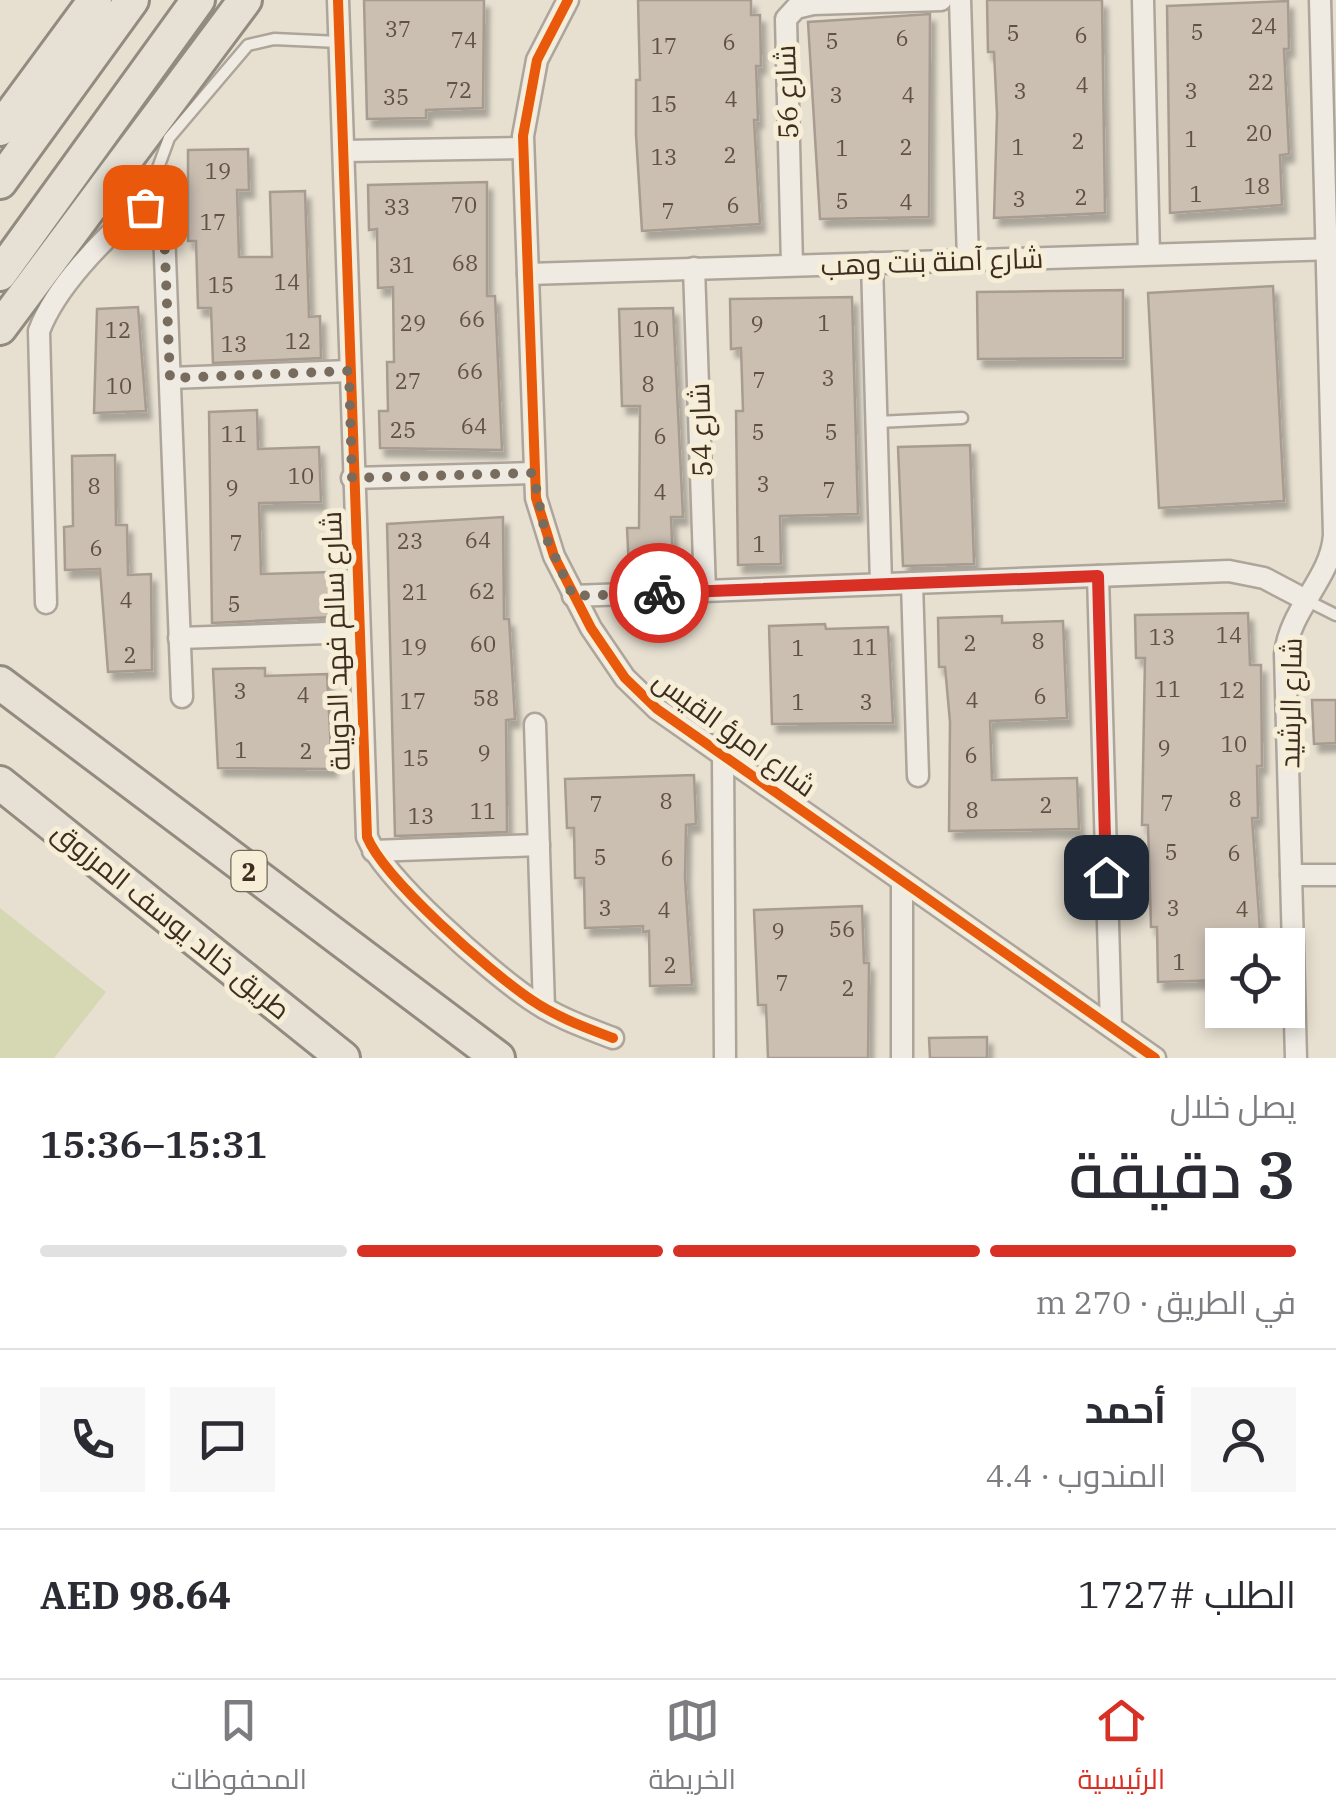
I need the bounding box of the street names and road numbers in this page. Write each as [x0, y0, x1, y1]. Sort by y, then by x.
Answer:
street label: شارع 56 [766, 44, 807, 140]
street label: شارع آمنة بنت وهب [820, 239, 1044, 284]
street label: شارع 54 [680, 382, 721, 478]
street label: شارع سالم فهد الدويلة [312, 511, 360, 771]
street label: شارع الرشيد [1270, 637, 1311, 769]
street label: شارع امرؤ القيس [646, 661, 824, 805]
street label: طريق خالد يوسف المرزوق [45, 813, 299, 1027]
road number: 2 [232, 851, 266, 891]

